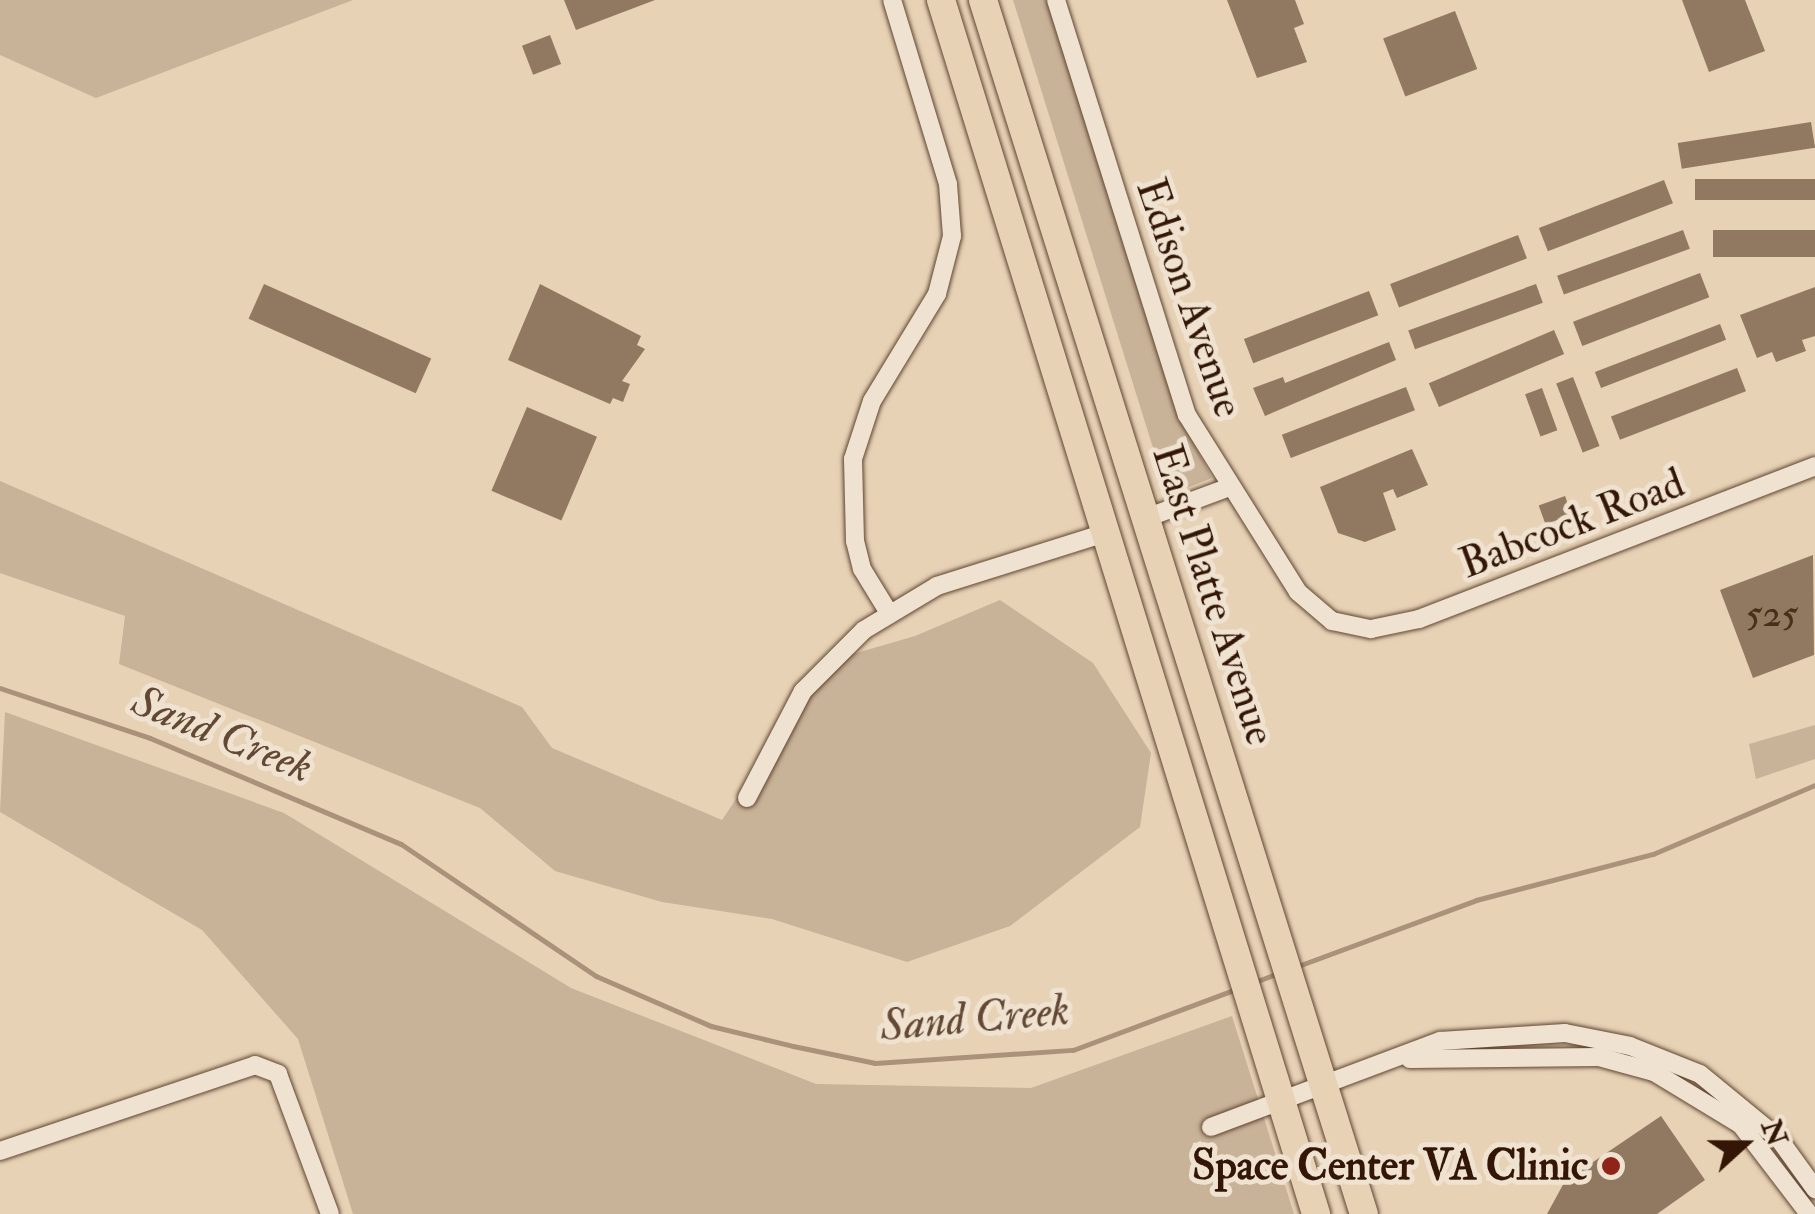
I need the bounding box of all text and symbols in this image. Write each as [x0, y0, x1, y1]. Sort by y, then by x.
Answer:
street label: Edison Avenue [1125, 172, 1253, 424]
street label: East Platte Avenue [1141, 439, 1285, 751]
street label: Babcock Road [1453, 458, 1691, 590]
house number: 525 [1746, 592, 1798, 638]
water label: Sand Creek [124, 674, 320, 796]
water label: Sand Creek [878, 984, 1072, 1054]
north arrow [1695, 1094, 1795, 1194]
text: N [1753, 1115, 1794, 1151]
place label: Space Center VA Clinic [1192, 1141, 1588, 1191]
marker: Space Center VA Clinic [1598, 1153, 1624, 1179]

